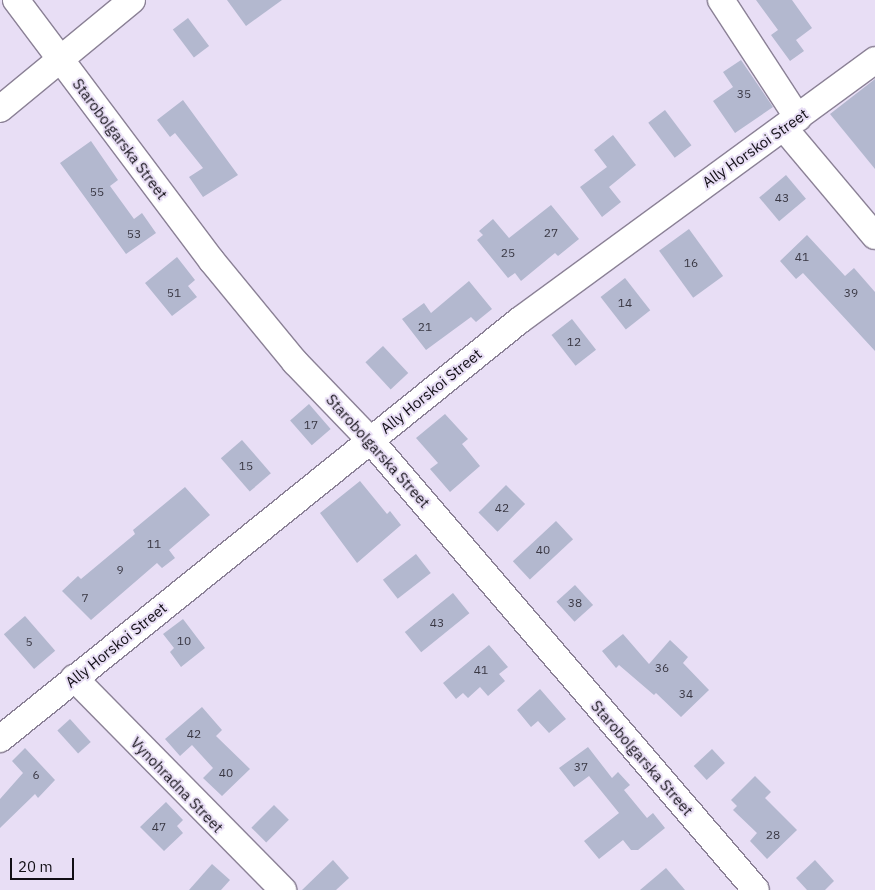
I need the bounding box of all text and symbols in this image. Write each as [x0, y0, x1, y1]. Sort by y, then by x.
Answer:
street label: Starobolgarska Street [69, 75, 171, 203]
house number: 35 [737, 87, 751, 101]
street label: Ally Horskoi Street [699, 105, 811, 191]
house number: 55 [90, 185, 104, 199]
house number: 43 [775, 191, 789, 205]
house number: 27 [544, 226, 558, 240]
house number: 53 [127, 227, 141, 241]
house number: 25 [501, 246, 515, 260]
house number: 41 [795, 250, 809, 264]
house number: 16 [684, 256, 698, 270]
house number: 51 [167, 286, 181, 300]
house number: 39 [844, 286, 858, 300]
house number: 14 [618, 296, 632, 310]
house number: 21 [418, 320, 432, 334]
house number: 12 [567, 335, 581, 349]
street label: Ally Horskoi Street [377, 345, 485, 437]
street label: Starobolgarska Street [322, 391, 434, 511]
house number: 17 [304, 418, 318, 432]
house number: 15 [239, 459, 253, 473]
house number: 42 [495, 501, 509, 515]
house number: 11 [147, 537, 161, 551]
house number: 40 [536, 543, 550, 557]
house number: 9 [116, 563, 124, 577]
house number: 7 [81, 591, 89, 605]
house number: 38 [568, 596, 582, 610]
street label: Ally Horskoi Street [62, 599, 170, 691]
house number: 43 [430, 616, 444, 630]
house number: 10 [177, 634, 191, 648]
house number: 5 [25, 635, 33, 649]
house number: 36 [655, 661, 669, 675]
house number: 41 [474, 663, 488, 677]
house number: 34 [679, 687, 693, 701]
street label: Starobolgarska Street [587, 697, 697, 819]
house number: 42 [187, 727, 201, 741]
street label: Vynohradna Street [127, 734, 227, 836]
house number: 37 [574, 760, 588, 774]
house number: 40 [219, 766, 233, 780]
house number: 6 [32, 768, 40, 782]
house number: 47 [152, 820, 166, 834]
house number: 28 [766, 828, 780, 842]
scale bar [12, 848, 76, 880]
text: 20 m [18, 857, 53, 876]

